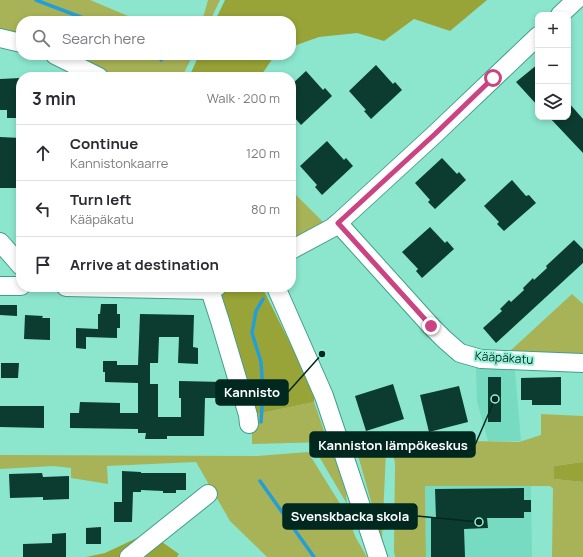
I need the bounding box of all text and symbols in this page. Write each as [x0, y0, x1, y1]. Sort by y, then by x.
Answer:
map controls [535, 12, 571, 120]
button: + [535, 12, 571, 48]
search box [16, 16, 296, 60]
icon: search [30, 27, 52, 49]
text: Search here [62, 28, 145, 49]
button: − [535, 48, 571, 84]
route start [484, 69, 502, 87]
button: layers [535, 84, 571, 120]
text: 3 min [32, 87, 76, 110]
text: Walk · 200 m [207, 89, 280, 107]
text: Continue [70, 133, 138, 154]
icon: ahead [32, 142, 54, 164]
text: 120 m [246, 144, 280, 162]
text: Kannistonkaarre [70, 154, 168, 172]
text: Turn left [70, 189, 132, 210]
icon: left [32, 198, 54, 220]
text: 80 m [251, 200, 280, 218]
text: Kääpäkatu [70, 210, 134, 228]
icon: arrive [32, 254, 54, 276]
text: Arrive at destination [70, 254, 219, 275]
route end [422, 317, 440, 335]
street label: Kääpäkatu [474, 347, 534, 368]
callout: Kannisto [216, 380, 288, 405]
text: Kannisto [224, 383, 280, 401]
callout: Kanniston lämpökeskus [310, 432, 475, 457]
text: Kanniston lämpökeskus [318, 436, 468, 454]
callout: Svenskbacka skola [283, 504, 417, 529]
text: Svenskbacka skola [291, 507, 409, 525]

